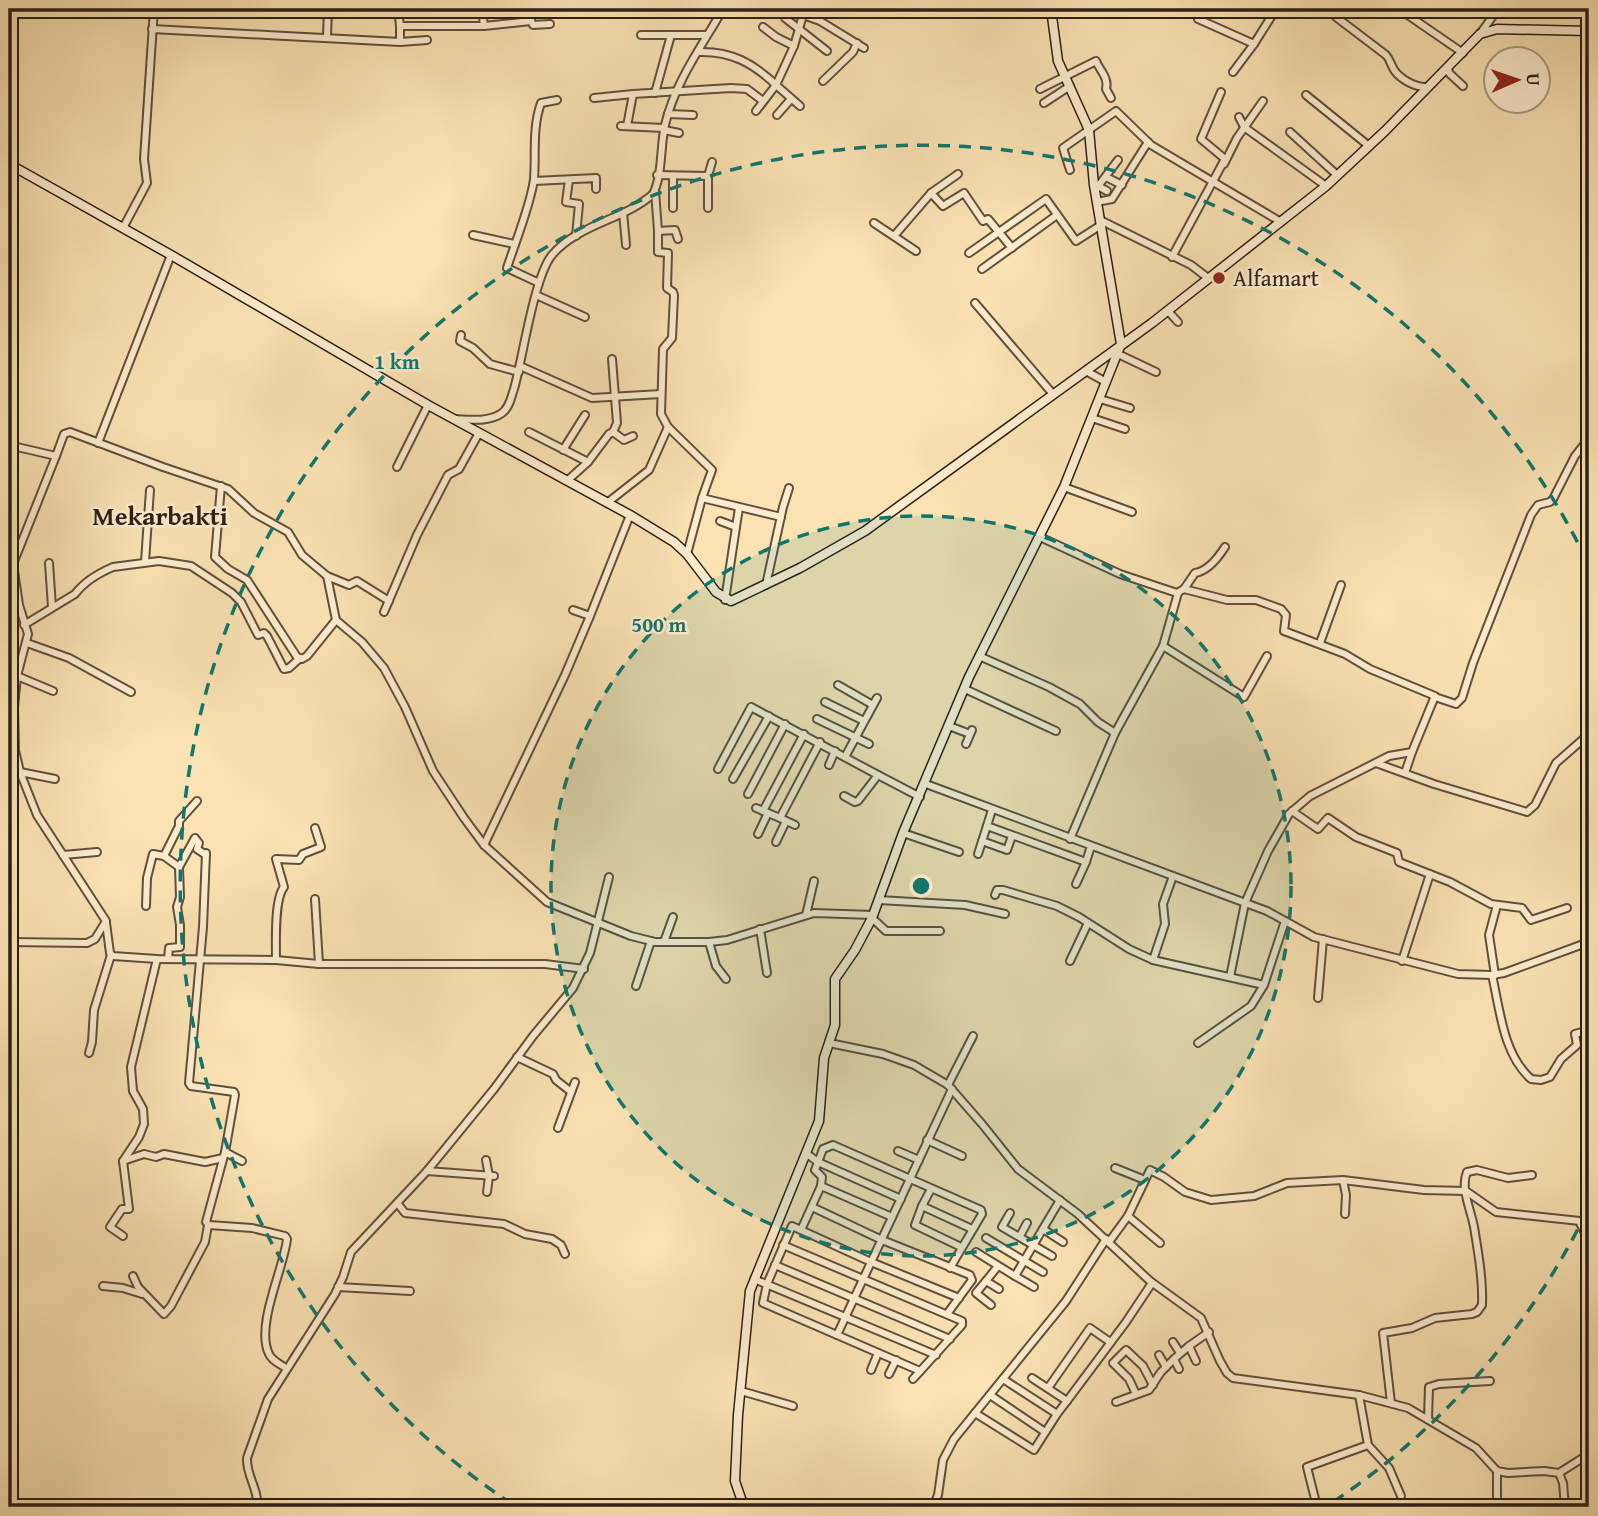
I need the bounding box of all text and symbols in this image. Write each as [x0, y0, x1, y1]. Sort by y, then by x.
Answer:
north arrow [1482, 46, 1552, 116]
text: U [1520, 73, 1548, 86]
place label: Alfamart [1233, 261, 1319, 294]
marker: Alfamart [1211, 270, 1227, 286]
text: 1 km [374, 346, 420, 377]
district label: Mekarbakti [92, 496, 228, 535]
text: 500 m [631, 609, 687, 640]
centre of rings [909, 874, 933, 898]

